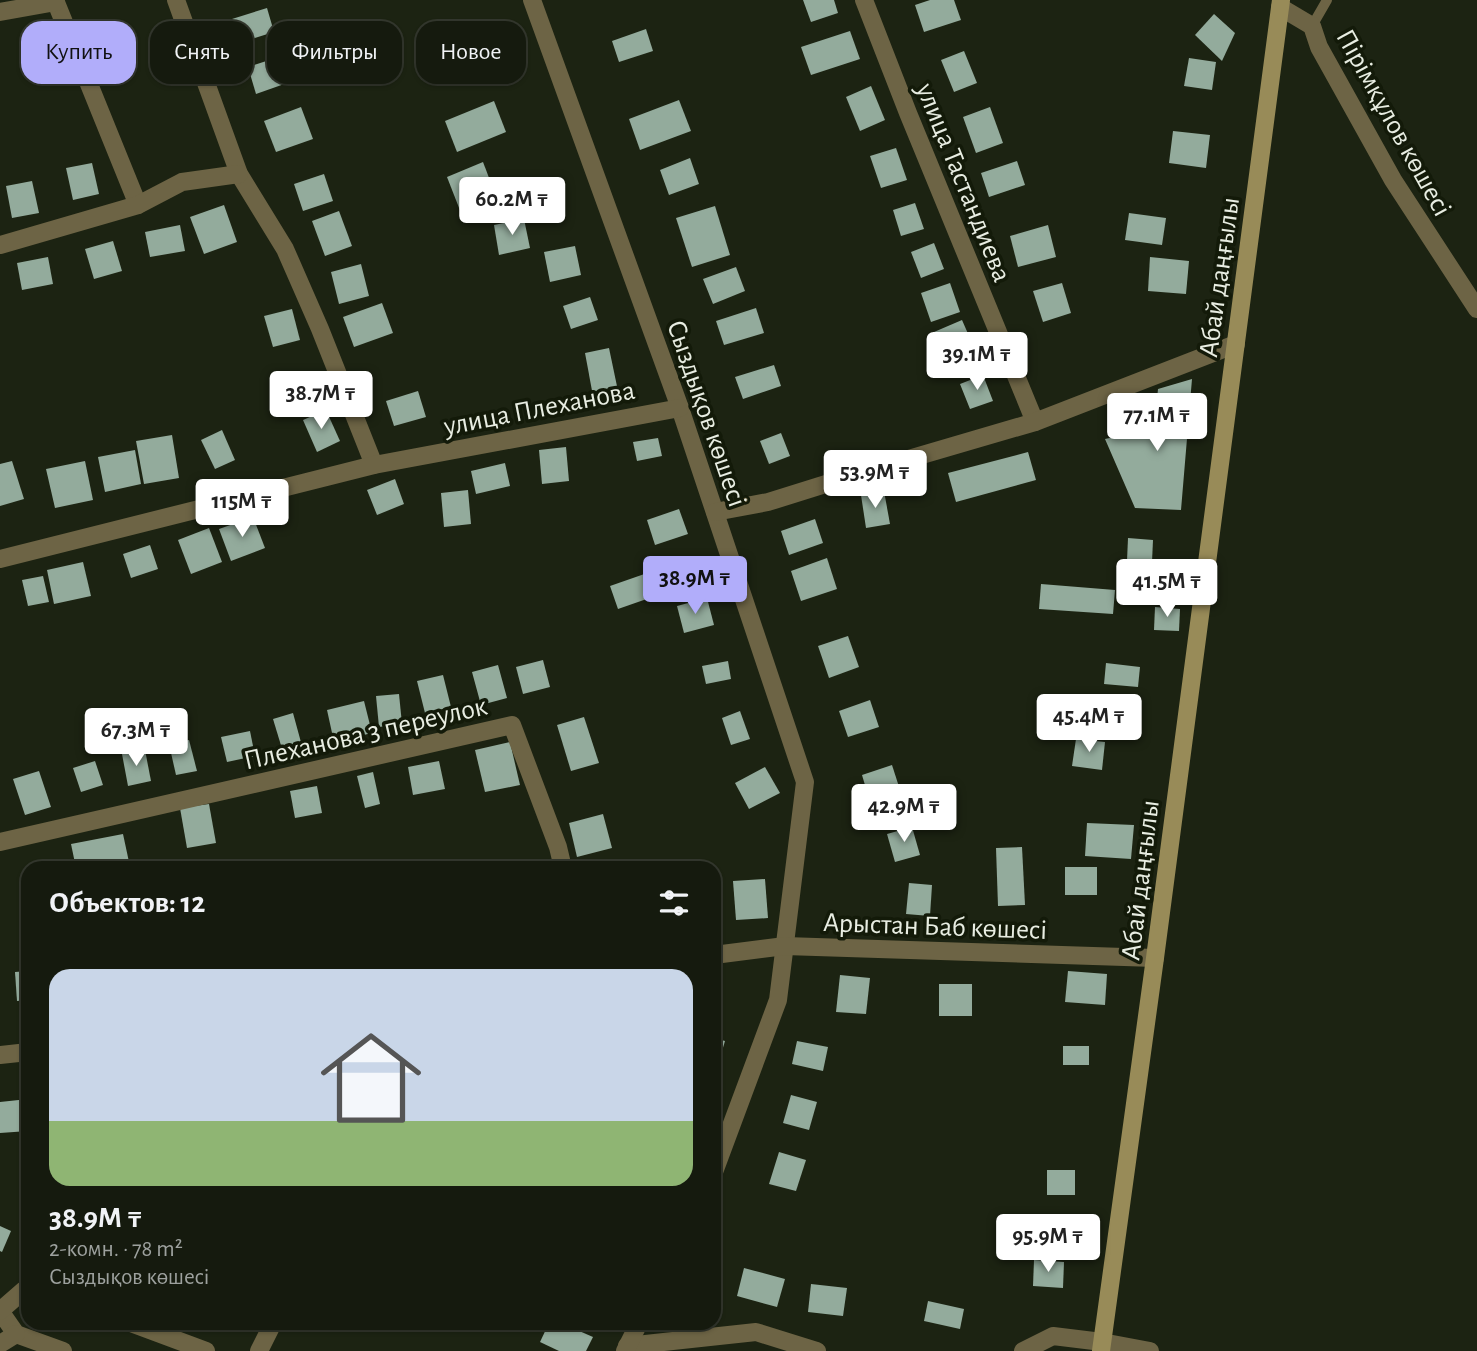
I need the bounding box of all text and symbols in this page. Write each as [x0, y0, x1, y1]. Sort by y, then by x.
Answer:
chip: Купить [21, 21, 136, 84]
chip: Снять [150, 21, 253, 84]
chip: Фильтры [267, 21, 402, 84]
chip: Новое [416, 21, 526, 84]
street label: Пірімқұлов көшесі [1330, 25, 1456, 221]
street label: улица Тастандиева [910, 78, 1016, 286]
pin: 60.2M ₸ [447, 177, 577, 237]
text: 60.2M ₸ [475, 188, 549, 211]
street label: Абай даңғылы [1195, 195, 1245, 359]
street label: Сыздықов көшесі [661, 317, 751, 511]
pin: 39.1M ₸ [912, 332, 1042, 392]
text: 39.1M ₸ [943, 343, 1011, 366]
pin: 38.7M ₸ [256, 372, 386, 431]
street label: улица Плеханова [440, 377, 638, 441]
text: 38.7M ₸ [286, 382, 356, 405]
pin: 77.1M ₸ [1092, 393, 1222, 453]
text: 77.1M ₸ [1123, 404, 1191, 427]
pin: 53.9M ₸ [810, 450, 940, 510]
text: 53.9M ₸ [840, 461, 910, 484]
pin: 115M ₸ [185, 480, 299, 539]
text: 115M ₸ [212, 490, 272, 513]
pin: 38.9M ₸ [630, 556, 760, 616]
pin: 41.5M ₸ [1102, 560, 1232, 619]
text: 38.9M ₸ [659, 567, 731, 590]
text: 41.5M ₸ [1132, 570, 1202, 593]
street label: Плеханова 3 переулок [241, 692, 490, 776]
pin: 45.4M ₸ [1024, 694, 1154, 754]
text: 45.4M ₸ [1053, 705, 1125, 728]
pin: 67.3M ₸ [71, 708, 201, 768]
text: 67.3M ₸ [101, 719, 171, 742]
pin: 42.9M ₸ [839, 784, 969, 844]
text: 42.9M ₸ [867, 795, 941, 818]
street label: Абай даңғылы [1117, 798, 1165, 962]
icon: filters [655, 884, 693, 922]
text: Объектов: 12 [49, 888, 205, 918]
street label: Арыстан Баб көшесі [822, 909, 1047, 945]
icon: home [308, 1015, 434, 1141]
text: 38.9M ₸ [49, 1203, 143, 1233]
pin: 95.9M ₸ [983, 1214, 1113, 1274]
text: 95.9M ₸ [1012, 1225, 1084, 1248]
text: 2-комн. · 78 m² [49, 1238, 183, 1261]
text: Сыздықов көшесі [49, 1266, 209, 1289]

